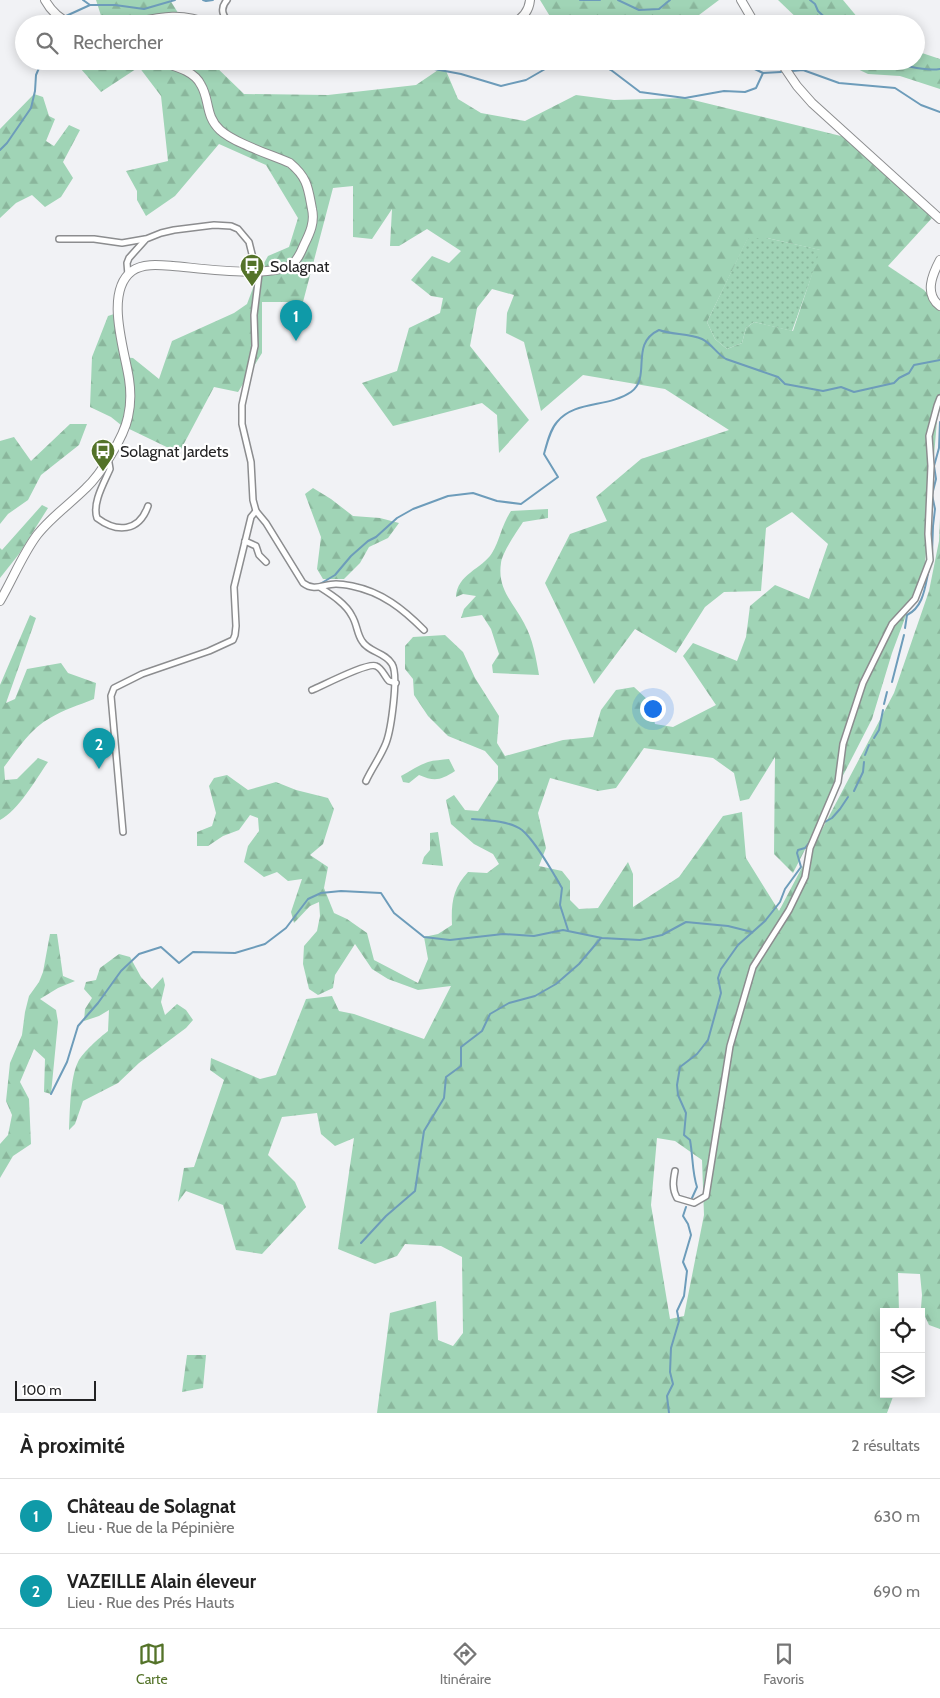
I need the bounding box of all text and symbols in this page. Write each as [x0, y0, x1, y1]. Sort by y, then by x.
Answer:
search box [15, 15, 925, 70]
icon: search [33, 29, 61, 57]
text: Rechercher [73, 31, 163, 54]
bus stop icon: Solagnat [239, 253, 265, 287]
place label: Solagnat [270, 257, 330, 276]
pin: 1 [280, 300, 312, 341]
bus stop icon: Solagnat Jardets [90, 438, 116, 472]
place label: Solagnat Jardets [120, 442, 229, 461]
your location [640, 696, 666, 722]
pin: 2 [83, 728, 115, 769]
map controls [880, 1308, 925, 1398]
button: locate [880, 1308, 925, 1353]
button: layers [880, 1353, 925, 1398]
scale bar [15, 1378, 96, 1401]
text: 100 m [22, 1381, 62, 1399]
text: À proximité [20, 1433, 125, 1458]
text: 2 résultats [851, 1436, 920, 1455]
text: Château de Solagnat [67, 1495, 236, 1518]
text: 1 [33, 1507, 39, 1526]
text: 630 m [873, 1507, 920, 1526]
text: Lieu · Rue de la Pépinière [67, 1518, 234, 1537]
text: VAZEILLE Alain éleveur [67, 1570, 256, 1593]
text: 2 [32, 1582, 40, 1601]
text: 690 m [873, 1582, 920, 1601]
text: Lieu · Rue des Prés Hauts [67, 1593, 234, 1612]
tab: Carte [136, 1640, 168, 1688]
tab: Itinéraire [440, 1640, 491, 1688]
tab: Favoris [763, 1640, 804, 1688]

